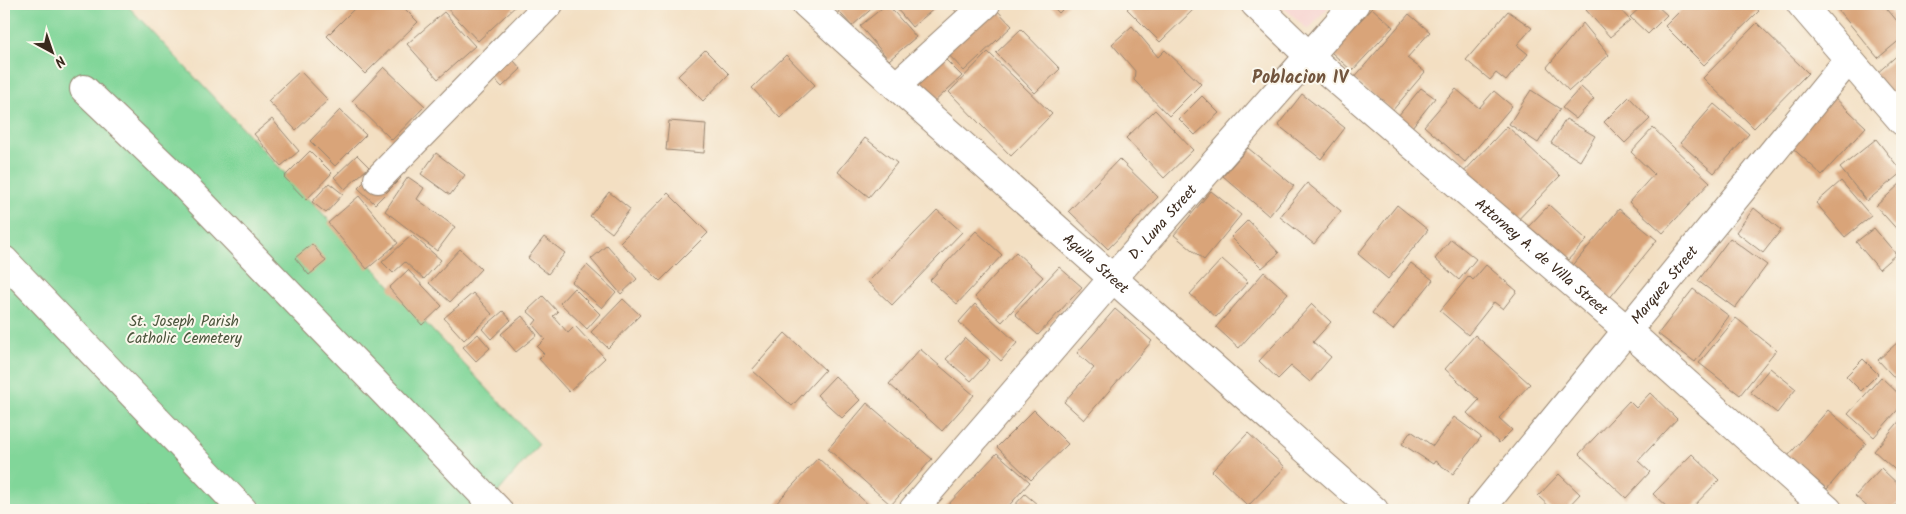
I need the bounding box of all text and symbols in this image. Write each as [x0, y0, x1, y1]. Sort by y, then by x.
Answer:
north arrow [28, 28, 78, 78]
text: N [49, 50, 70, 73]
district label: Poblacion IV [1252, 64, 1349, 93]
street label: D. Luna Street [1123, 179, 1203, 266]
street label: Attorney A. de Villa Street [1469, 193, 1613, 322]
street label: Aguila Street [1057, 228, 1134, 300]
street label: Marquez Street [1625, 241, 1705, 330]
park label: St. Joseph Parish Catholic Cemetery [126, 310, 243, 351]

